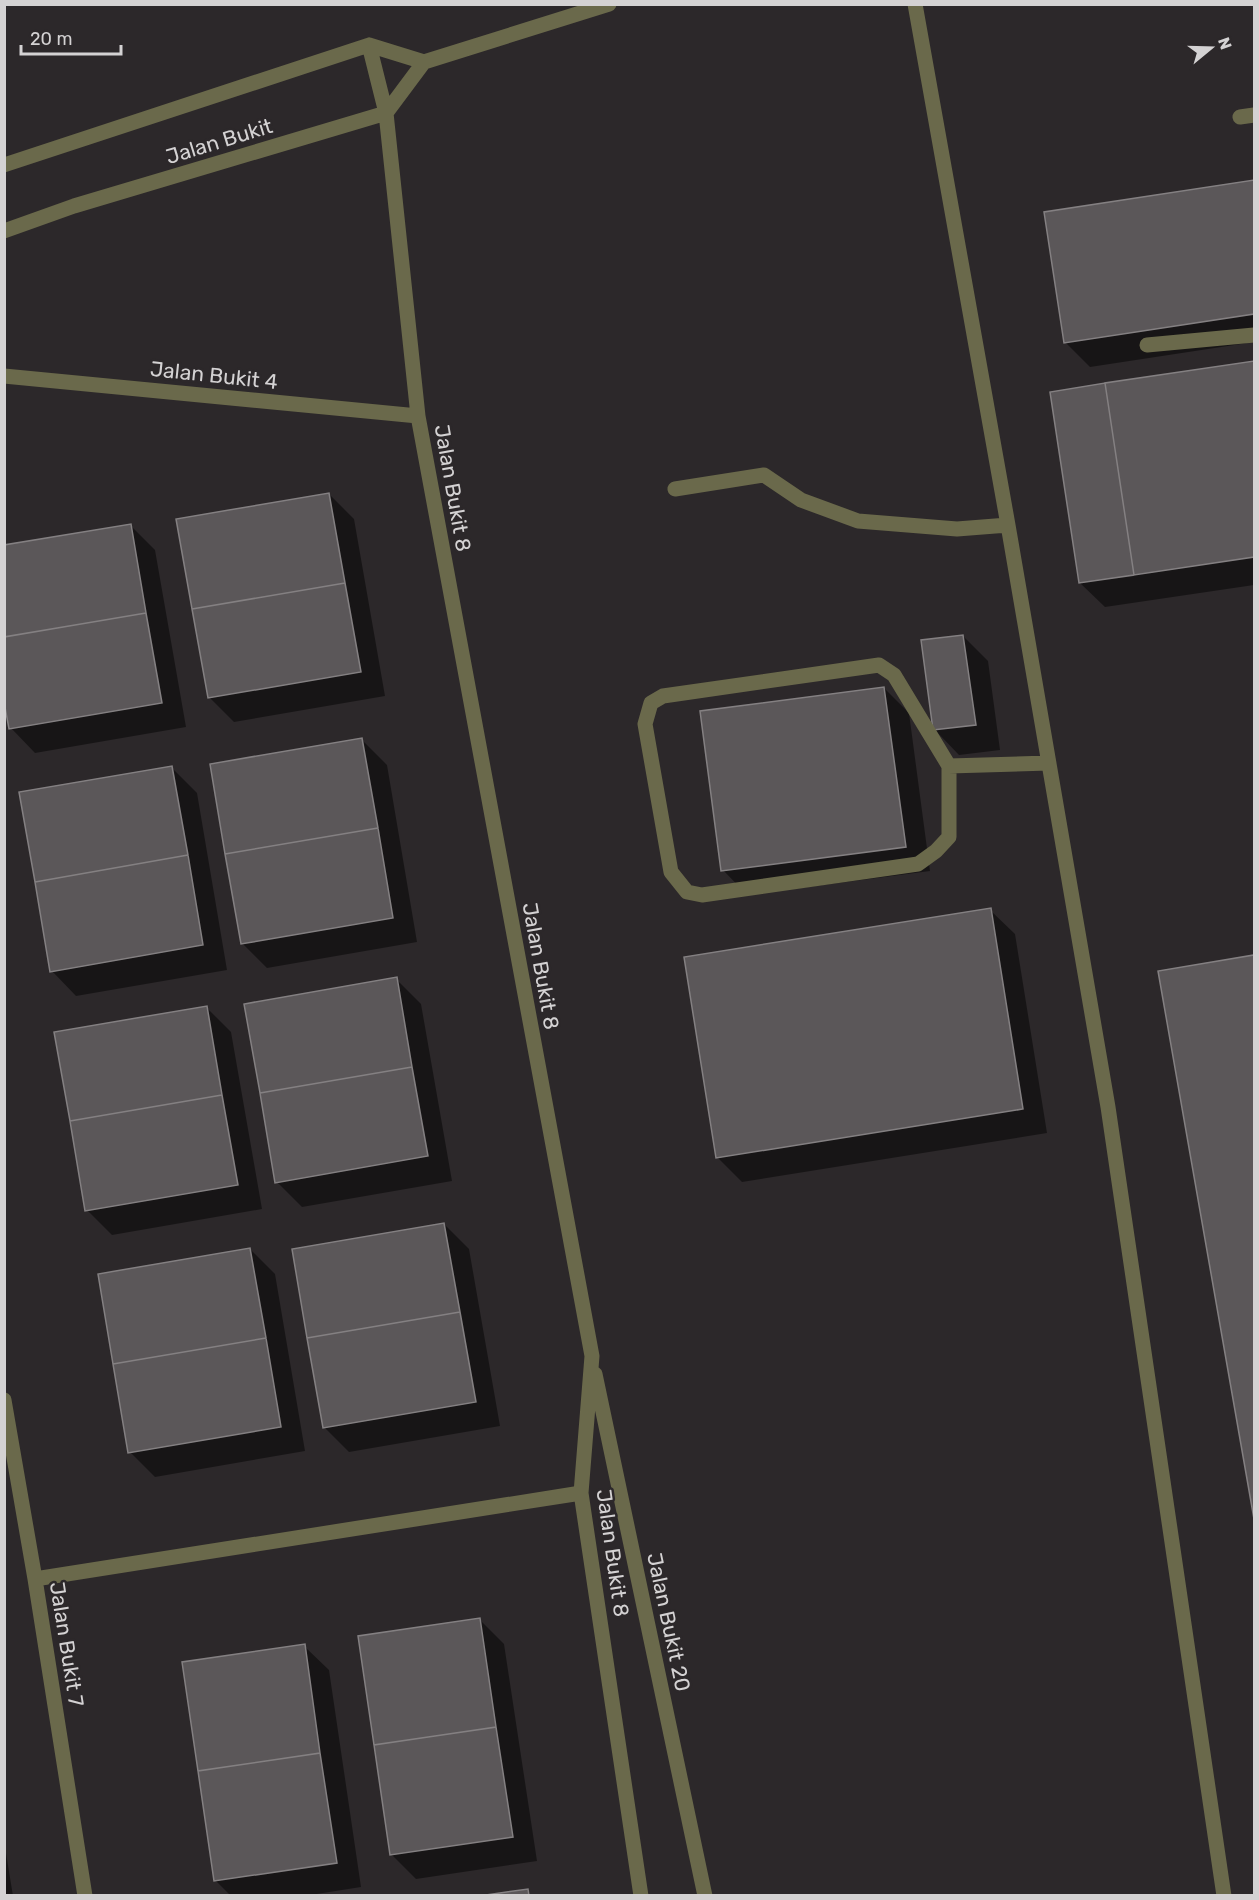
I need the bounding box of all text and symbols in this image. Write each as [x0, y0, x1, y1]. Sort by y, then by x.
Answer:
scale bar [21, 18, 122, 56]
north arrow [1181, 18, 1241, 78]
text: 20 m [30, 28, 72, 50]
text: N [1214, 35, 1236, 52]
street label: Jalan Bukit [163, 113, 275, 169]
street label: Jalan Bukit 4 [149, 356, 279, 394]
street label: Jalan Bukit 8 [430, 422, 476, 554]
street label: Jalan Bukit 8 [518, 900, 564, 1032]
street label: Jalan Bukit 8 [592, 1488, 634, 1618]
street label: Jalan Bukit 20 [642, 1550, 696, 1694]
street label: Jalan Bukit 7 [45, 1580, 89, 1708]

